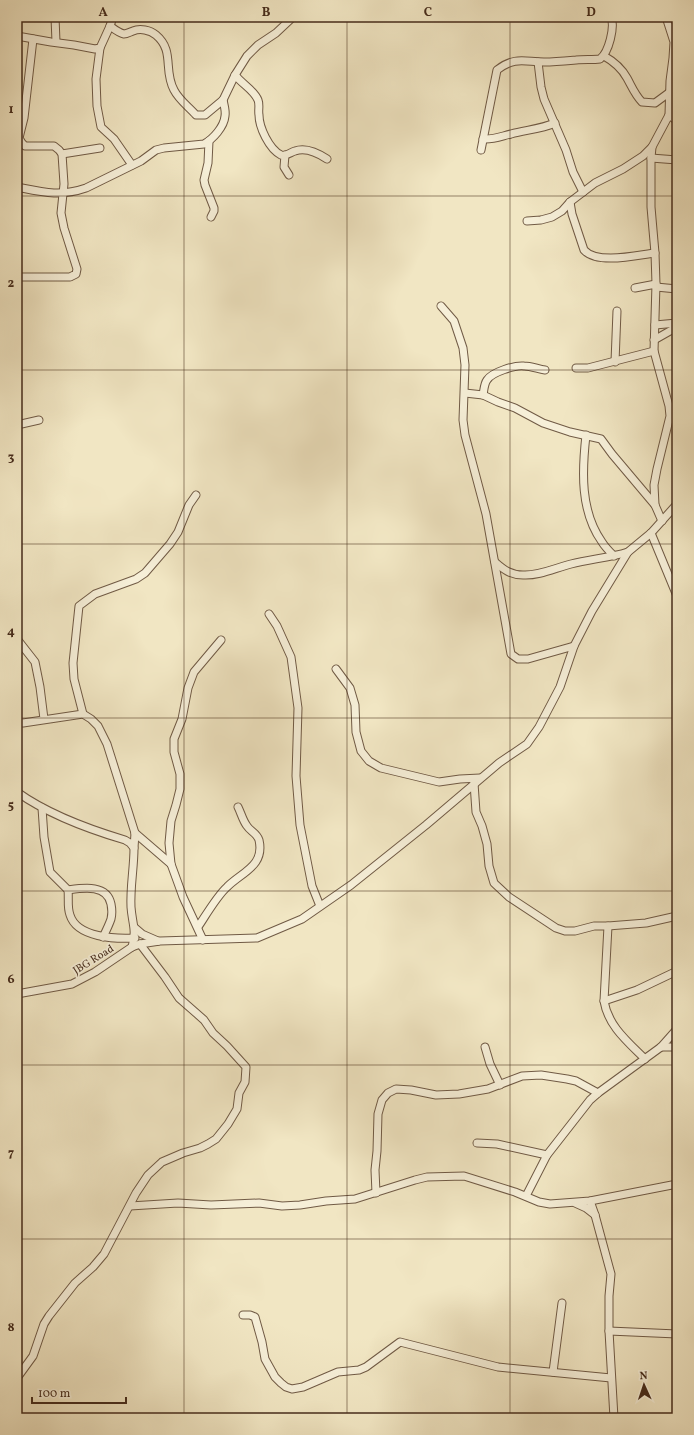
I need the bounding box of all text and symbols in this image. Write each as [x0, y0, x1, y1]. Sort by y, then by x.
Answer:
text: A [98, 4, 108, 22]
text: B [262, 4, 271, 22]
text: C [424, 4, 432, 22]
text: D [586, 4, 596, 22]
text: 1 [8, 101, 14, 119]
text: 2 [8, 275, 15, 293]
text: 3 [8, 449, 15, 467]
text: 4 [7, 623, 15, 641]
text: 5 [8, 797, 14, 815]
street label: JBG Road [71, 942, 117, 979]
text: 6 [7, 971, 15, 989]
text: 7 [8, 1145, 14, 1163]
text: 8 [7, 1319, 15, 1337]
north arrow [624, 1365, 664, 1405]
text: N [639, 1369, 648, 1384]
scale bar [32, 1379, 126, 1405]
text: 100 m [38, 1386, 71, 1402]

